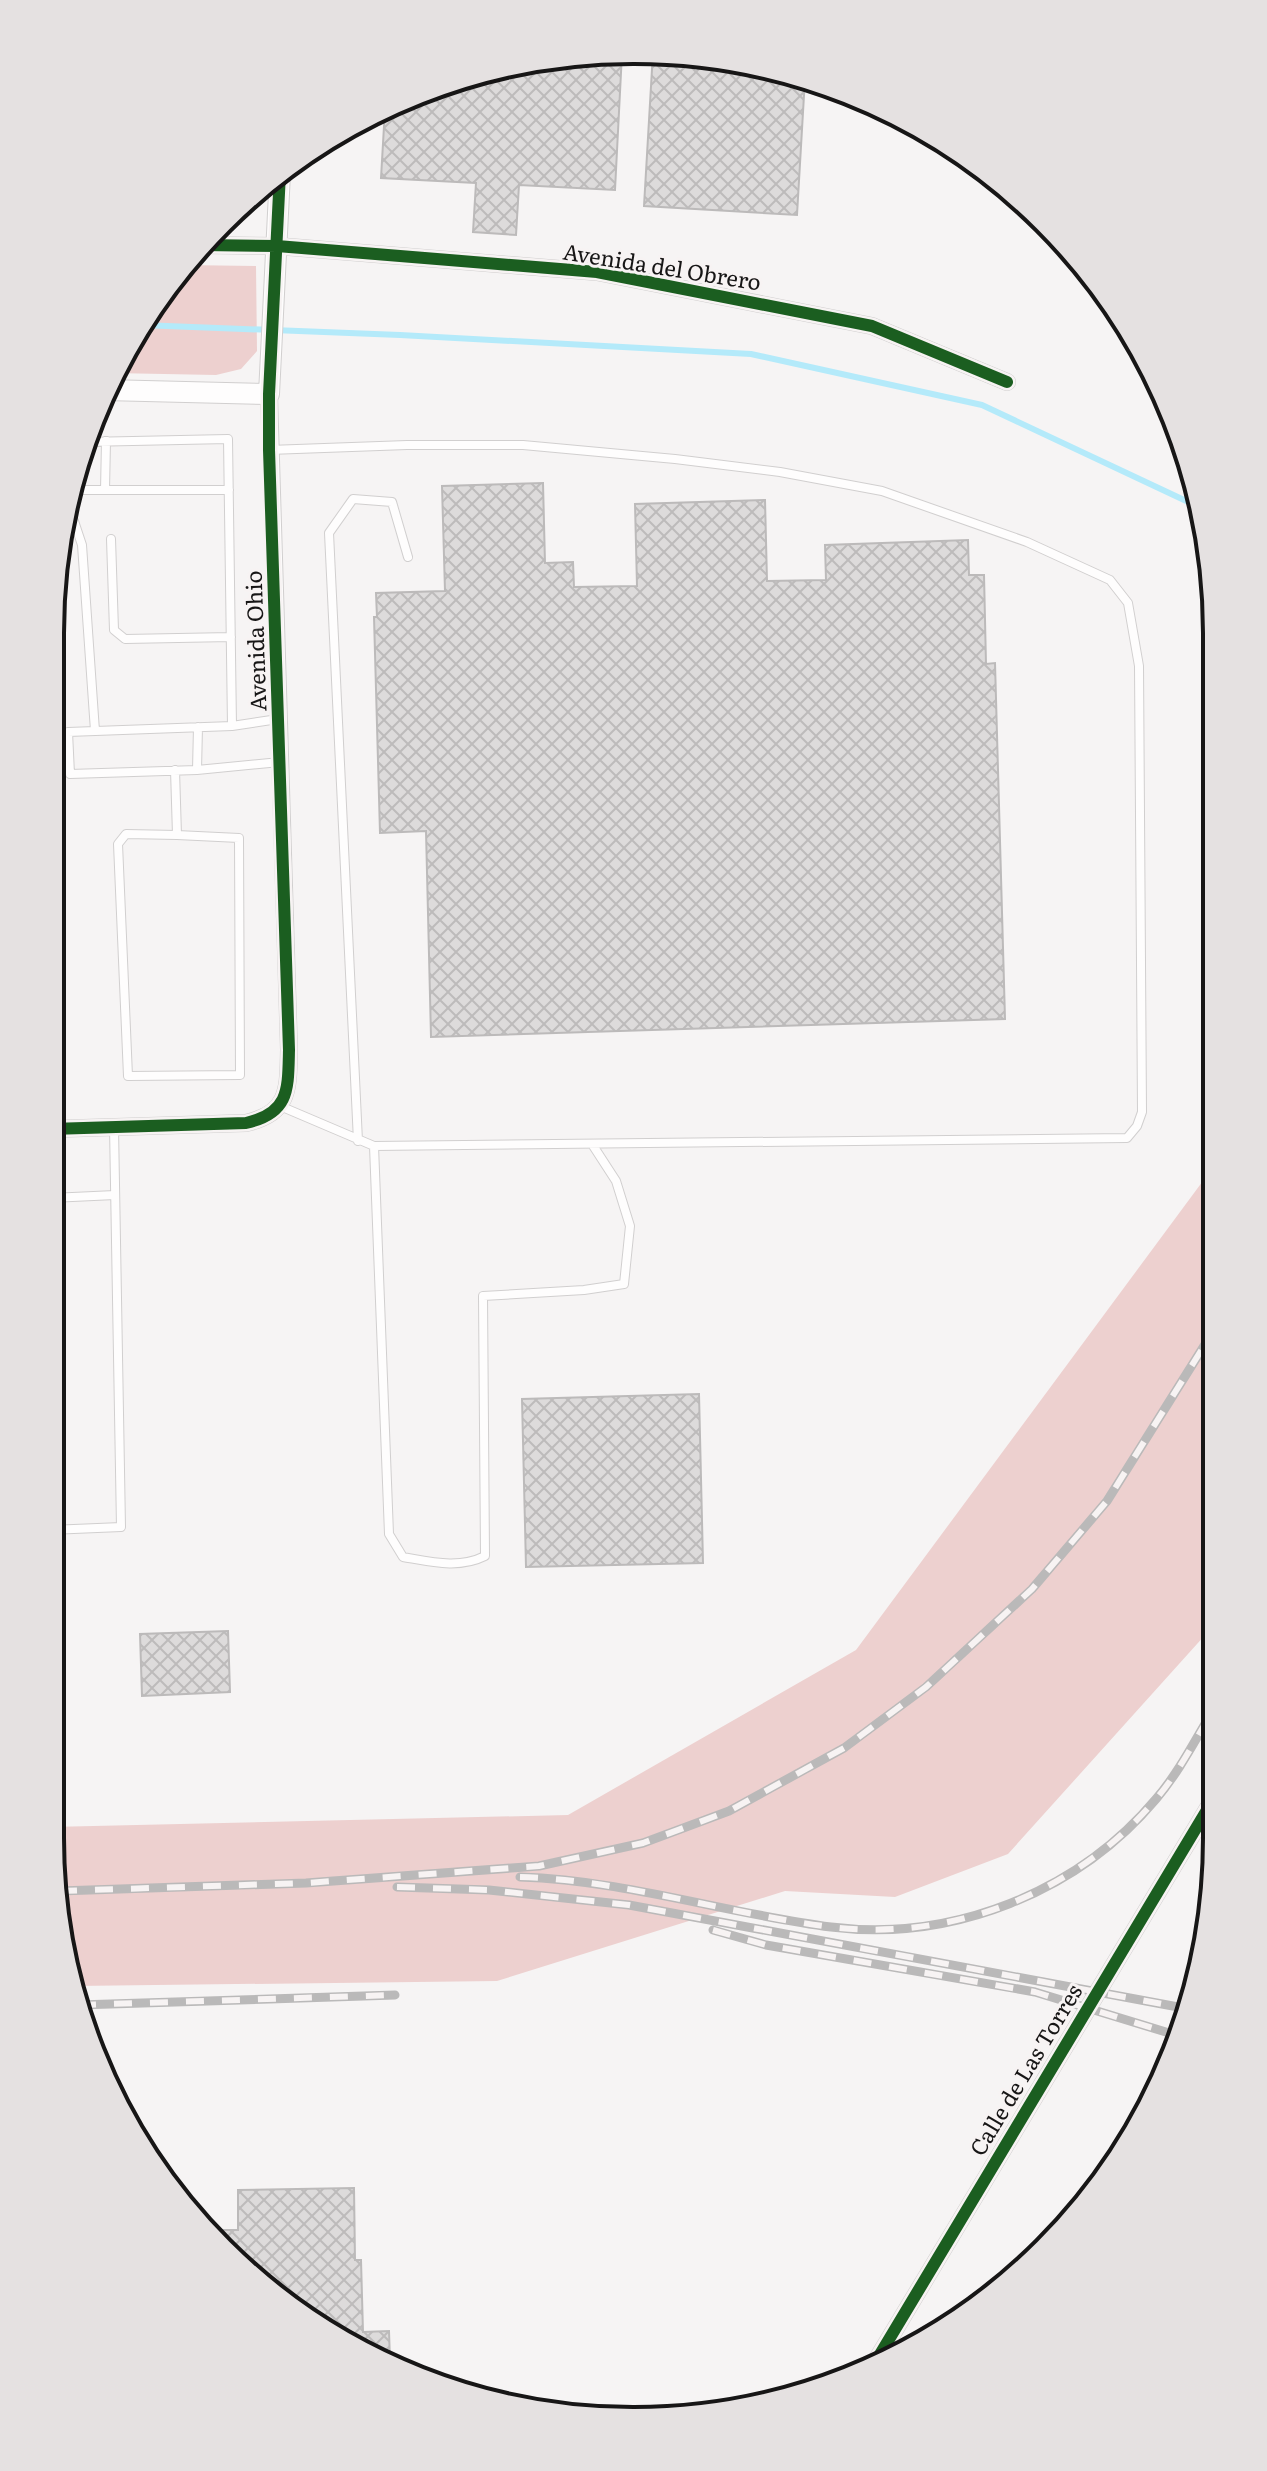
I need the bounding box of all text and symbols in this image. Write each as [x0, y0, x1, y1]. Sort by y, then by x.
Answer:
street label: Avenida del Obrero [561, 234, 764, 297]
street label: Avenida Ohio [236, 570, 273, 712]
street label: Calle de Las Torres [960, 1977, 1089, 2161]

